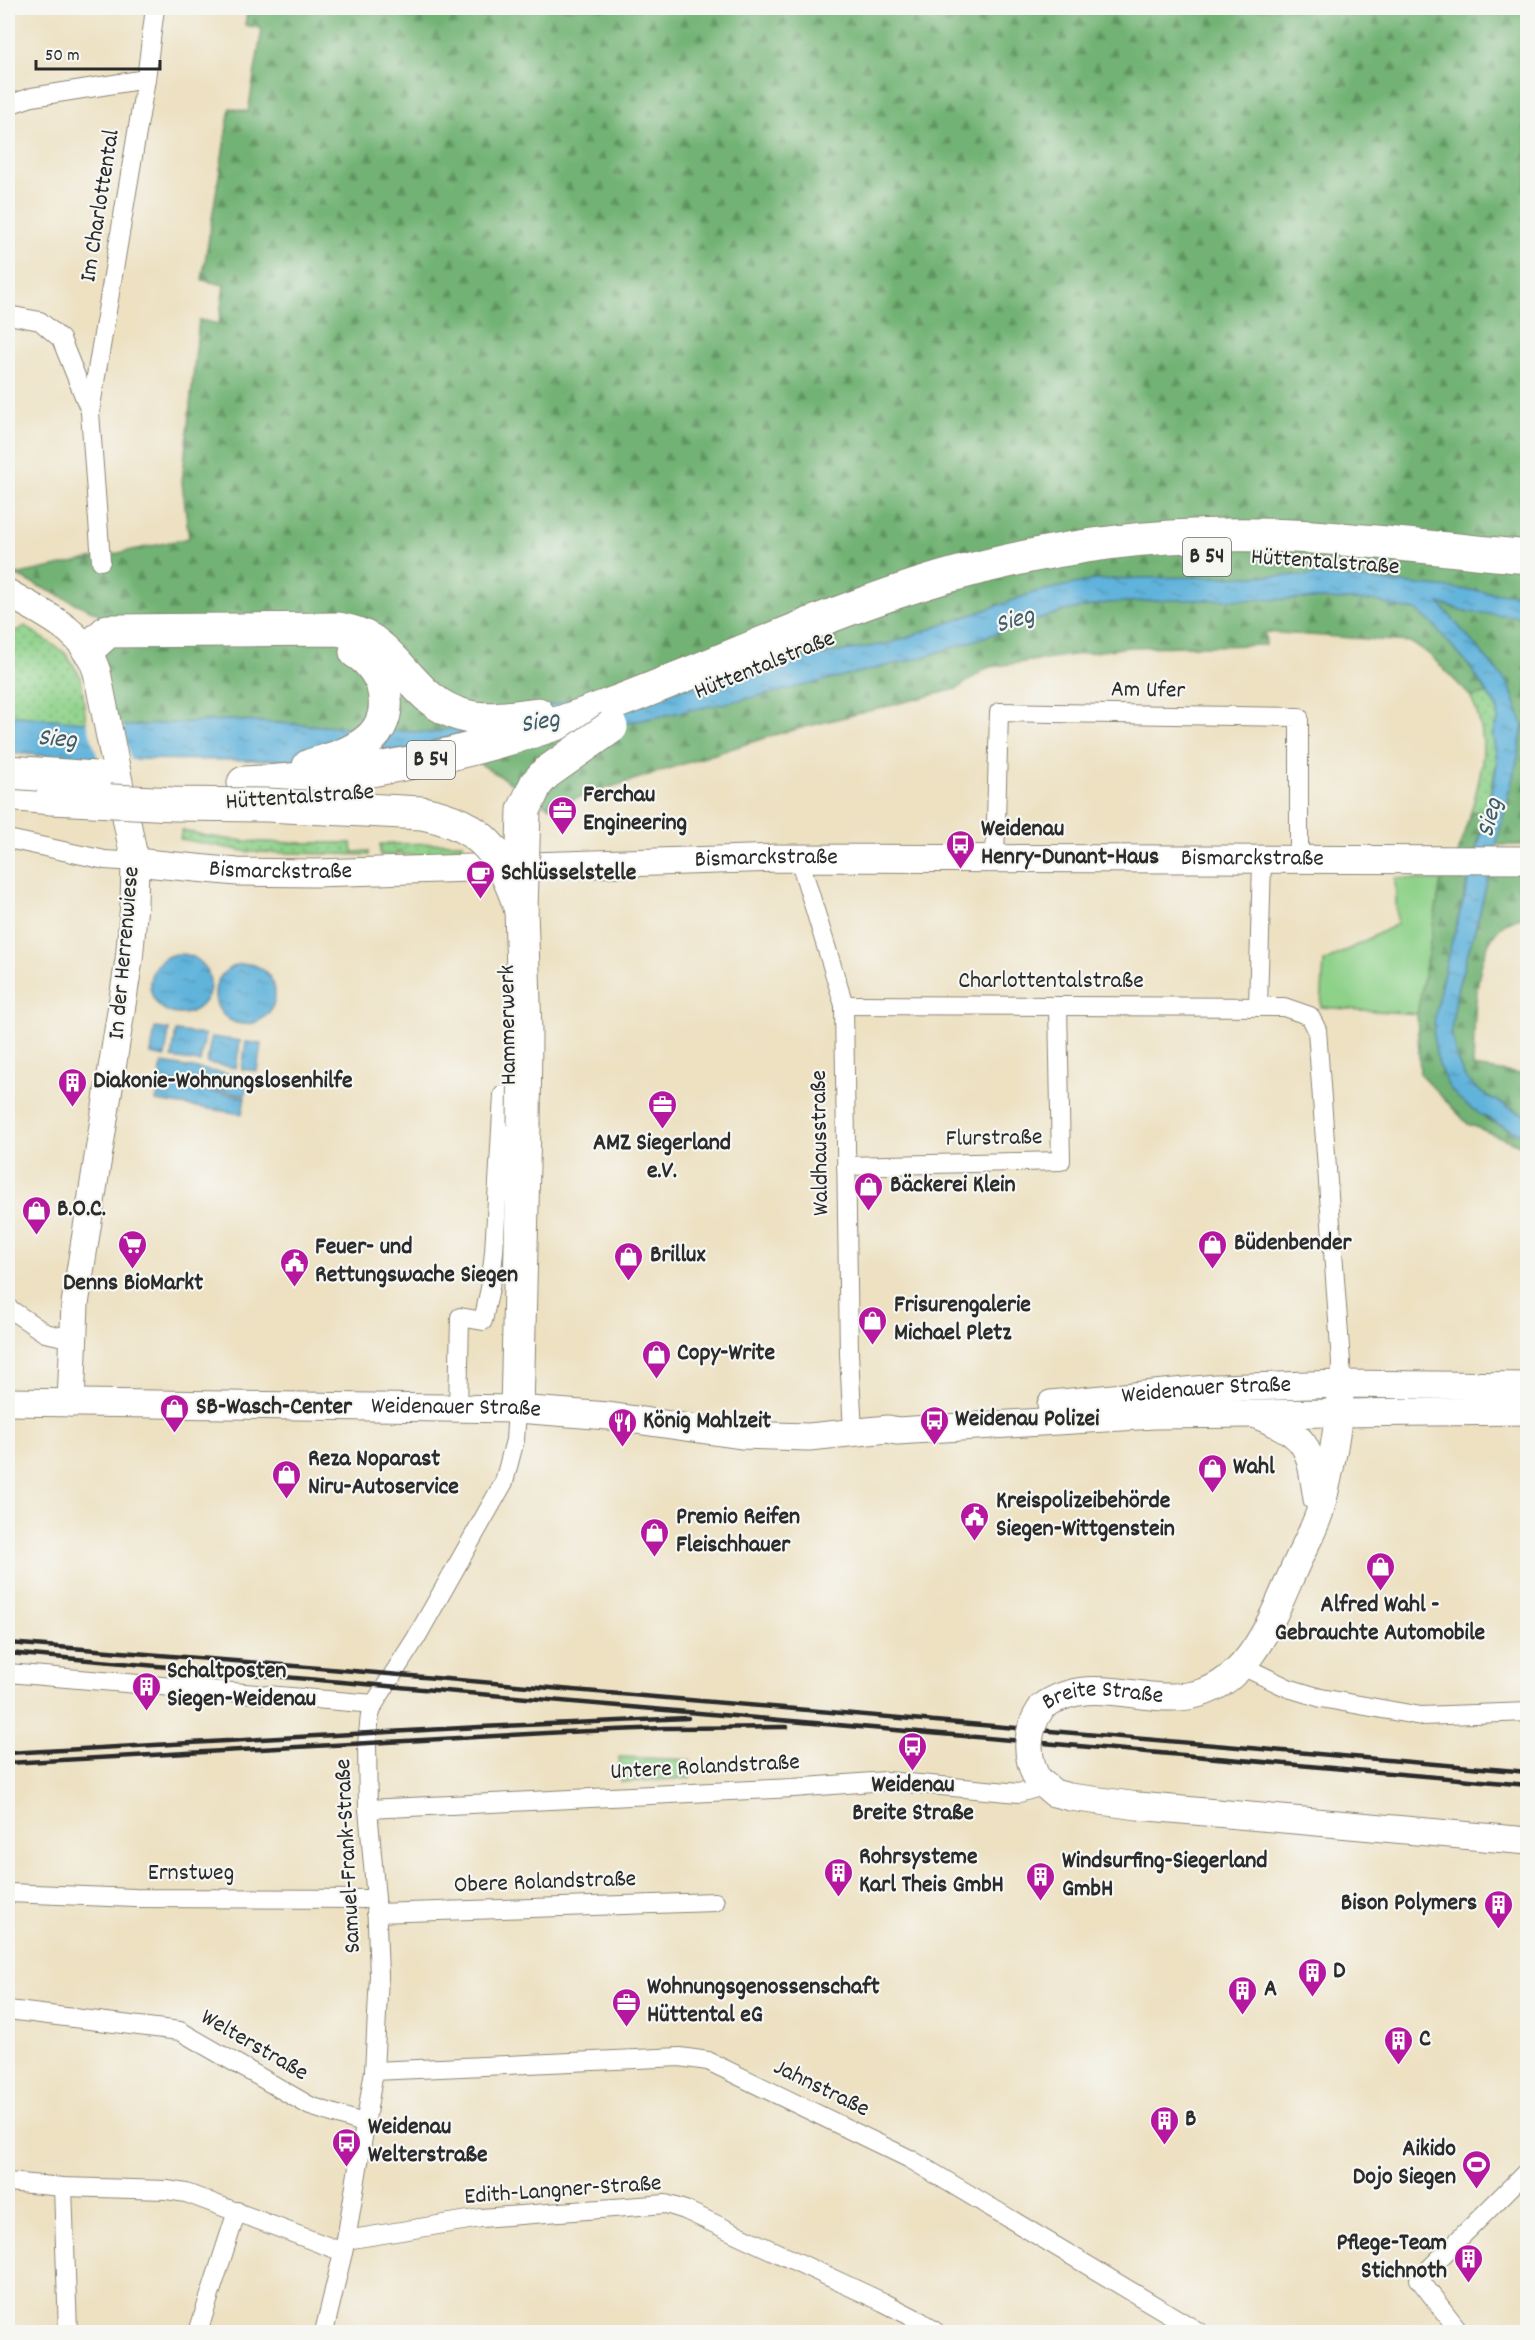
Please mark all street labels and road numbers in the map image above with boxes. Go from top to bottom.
street label: Im Charlottental [72,127,130,285]
road number: B 54 [1183,538,1231,576]
street label: Hüttentalstraße [1250,541,1400,585]
street label: Hüttentalstraße [690,622,840,710]
street label: Am Ufer [1110,673,1186,709]
road number: B 54 [407,741,455,779]
street label: Hüttentalstraße [225,776,375,820]
street label: Bismarckstraße [694,841,838,878]
street label: Bismarckstraße [1181,842,1324,876]
street label: Bismarckstraße [207,852,353,890]
street label: In der Herrenwiese [100,865,150,1041]
street label: Hammerwerk [491,964,527,1086]
street label: Charlottentalstraße [958,965,1144,999]
street label: Waldhausstraße [803,1070,839,1216]
street label: Flurstraße [945,1121,1043,1157]
street label: Weidenauer Straße [1120,1369,1292,1414]
street label: Weidenauer Straße [371,1390,542,1428]
street label: Breite Straße [1036,1673,1164,1720]
street label: Untere Rolandstraße [609,1746,801,1790]
street label: Samuel-Frank-Straße [327,1758,371,1954]
street label: Ernstweg [148,1857,234,1891]
street label: Obere Rolandstraße [453,1863,637,1903]
street label: Welterstraße [194,2001,314,2091]
street label: Jahnstraße [767,2051,875,2127]
street label: Edith-Langner-Straße [463,2167,663,2215]

